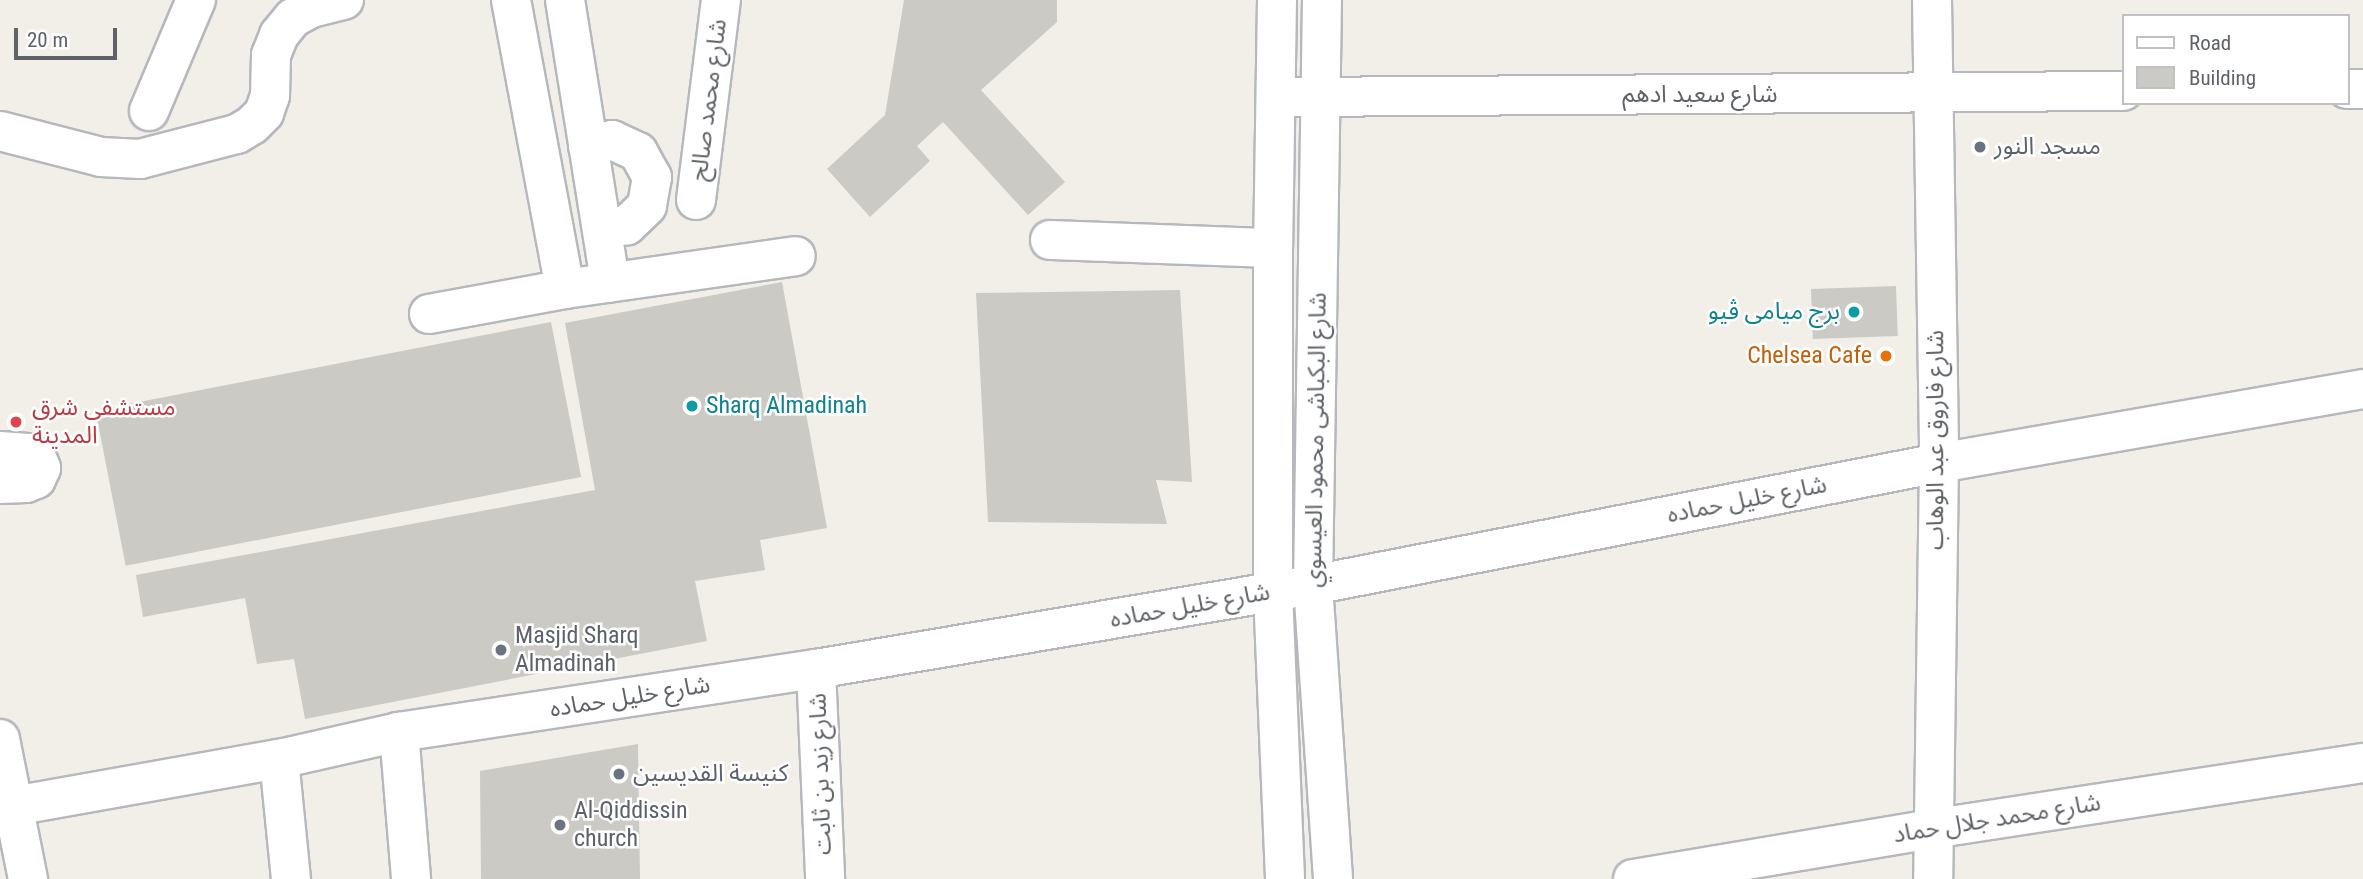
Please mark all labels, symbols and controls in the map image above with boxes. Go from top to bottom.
scale bar [18,14,121,58]
legend [2122,14,2349,105]
street label: شارع محمد صالح [685,17,733,183]
text: 20 m [27,28,68,52]
text: Road [2189,31,2231,55]
text: Building [2189,66,2256,90]
street label: شارع سعيد ادهم [1622,81,1778,109]
place label: مسجد النور [1994,133,2101,161]
marker: مسجد النور [1972,139,1988,155]
street label: شارع البكباشى محمود العيسوي [1299,292,1333,588]
place label: برج ميامى ڤيو [1708,298,1840,326]
marker: برج ميامى ڤيو [1846,304,1862,320]
street label: شارع فاروق عبد الوهاب [1922,330,1950,550]
place label: Chelsea Cafe [1747,342,1872,370]
marker: Chelsea Cafe [1878,348,1894,364]
place label: Sharq Almadinah [706,392,867,420]
place label: مستشفى شرق المدينة [32,394,176,450]
marker: Sharq Almadinah [684,398,700,414]
marker: مستشفى شرق المدينة [6,412,26,432]
street label: شارع خليل حماده [1665,470,1829,530]
street label: شارع خليل حماده [1108,578,1272,634]
place label: Masjid Sharq Almadinah [515,622,639,678]
marker: Masjid Sharq Almadinah [493,642,509,658]
street label: شارع خليل حماده [548,670,712,724]
street label: شارع زيد بن ثابت [804,692,838,856]
place label: كنيسة القديسين [633,760,788,788]
marker: كنيسة القديسين [611,766,627,782]
street label: شارع محمد جلال حماد [1891,788,2103,850]
place label: Al-Qiddissin church [574,797,688,853]
marker: Al-Qiddissin church [552,817,568,833]

